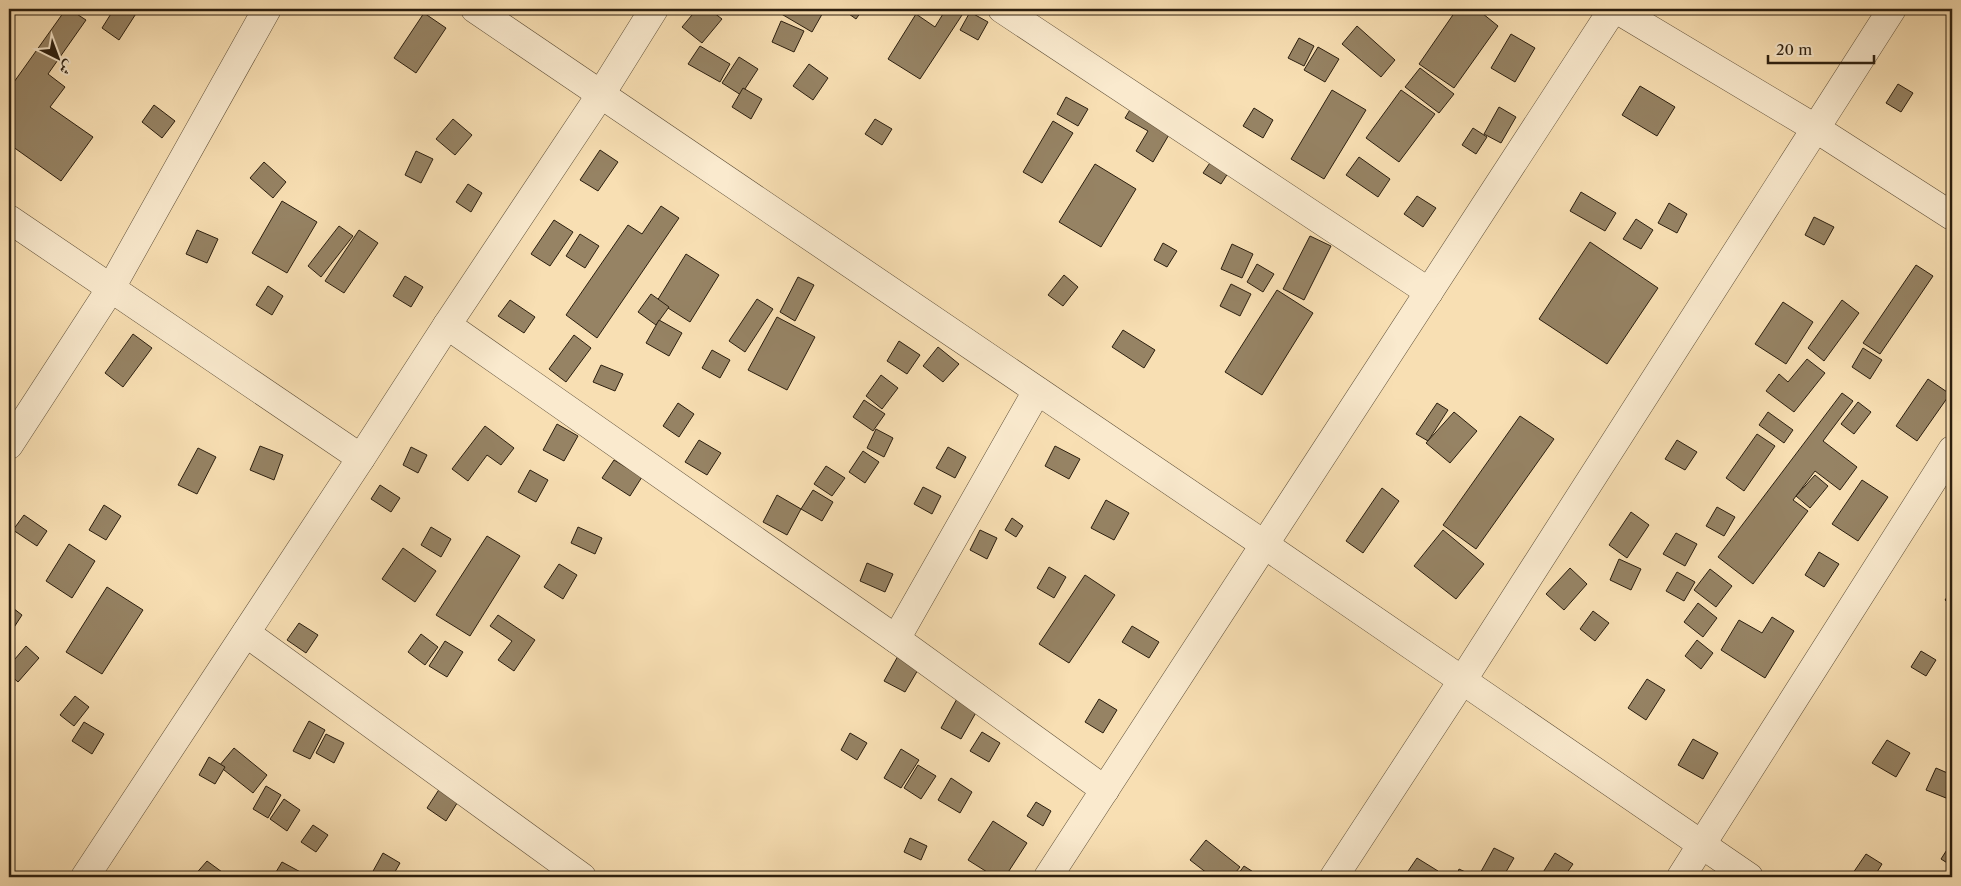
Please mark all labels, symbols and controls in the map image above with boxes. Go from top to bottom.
north arrow [32,32,82,82]
scale bar [1768,32,1875,64]
text: 20 m [1776,40,1812,59]
text: ش [55,56,78,79]

